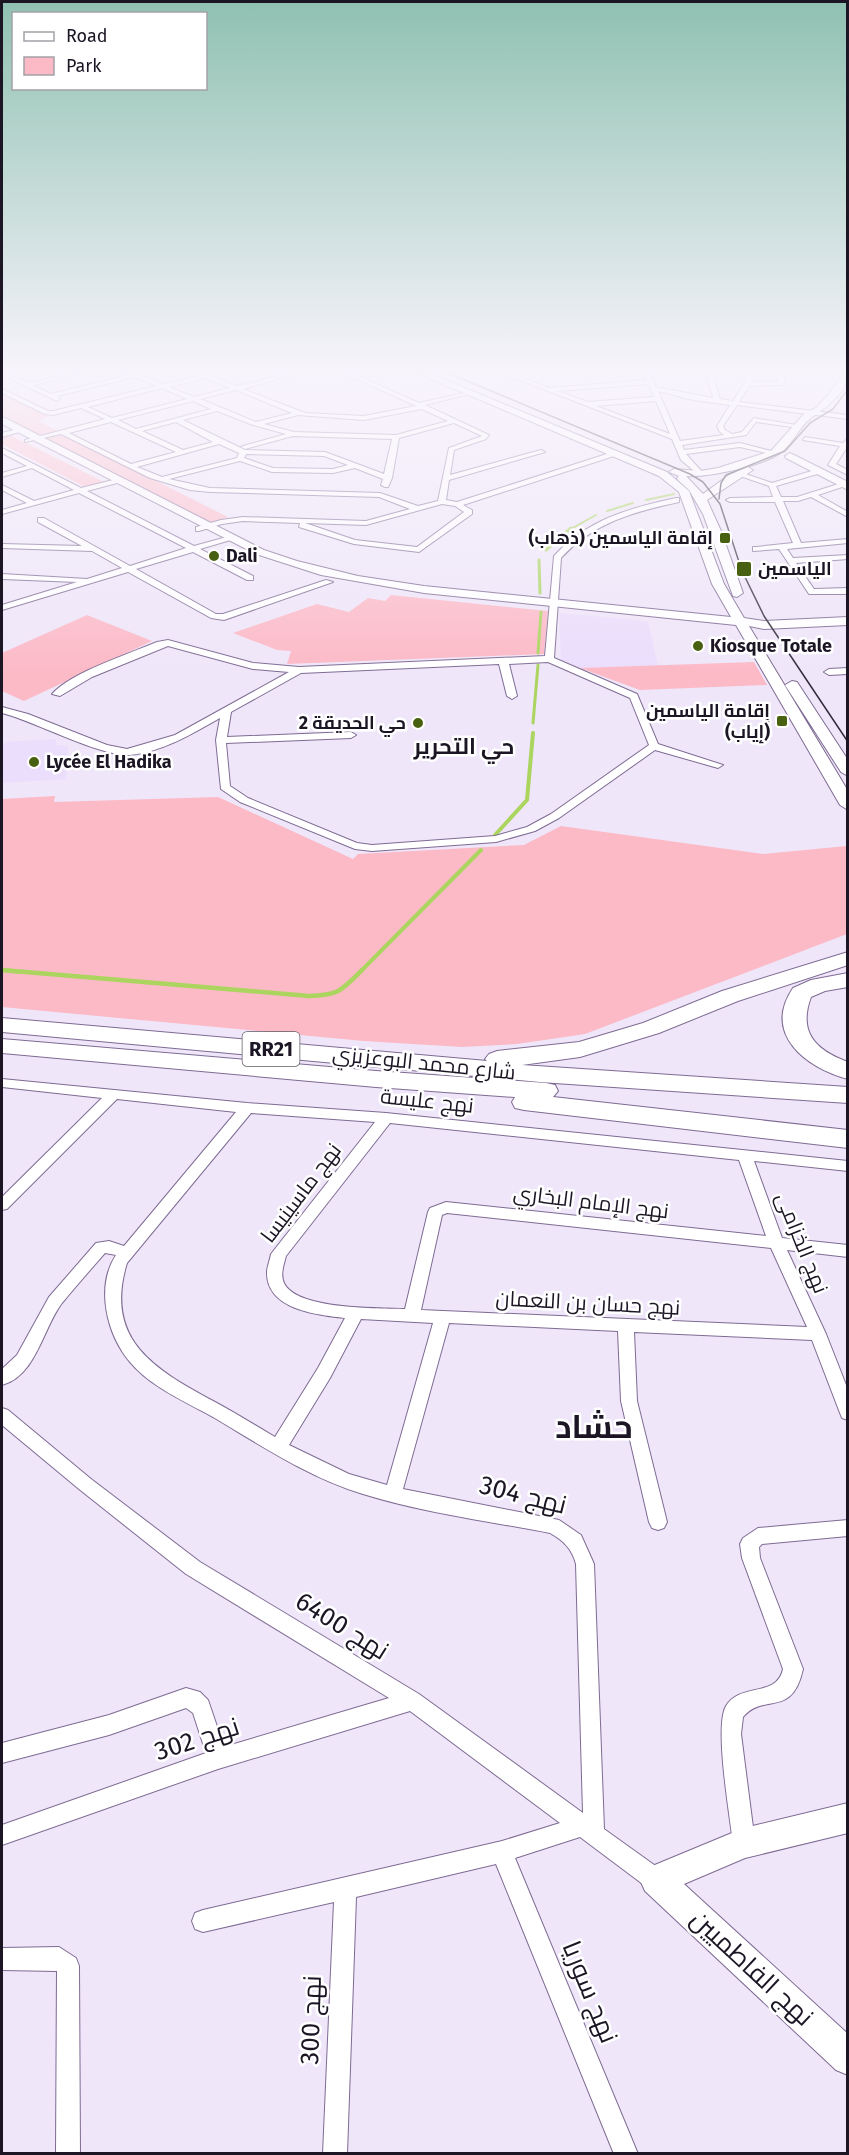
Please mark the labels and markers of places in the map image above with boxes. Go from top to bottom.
place label: إقامة الياسمين (ذهاب) [529,527,713,550]
marker: إقامة الياسمين (ذهاب) [718,531,732,545]
place label: Dali [226,545,258,567]
marker: Dali [207,549,221,563]
place label: الياسمين [758,558,832,580]
marker: الياسمين [735,560,753,578]
place label: Kiosque Totale [710,635,832,657]
marker: Kiosque Totale [691,639,705,653]
place label: إقامة الياسمين (إياب) [646,700,770,744]
place label: حي الحديقة 2 [299,712,406,738]
marker: إقامة الياسمين (إياب) [775,714,789,728]
marker: حي الحديقة 2 [411,716,425,730]
place label: Lycée El Hadika [46,751,172,773]
marker: Lycée El Hadika [27,755,41,769]

